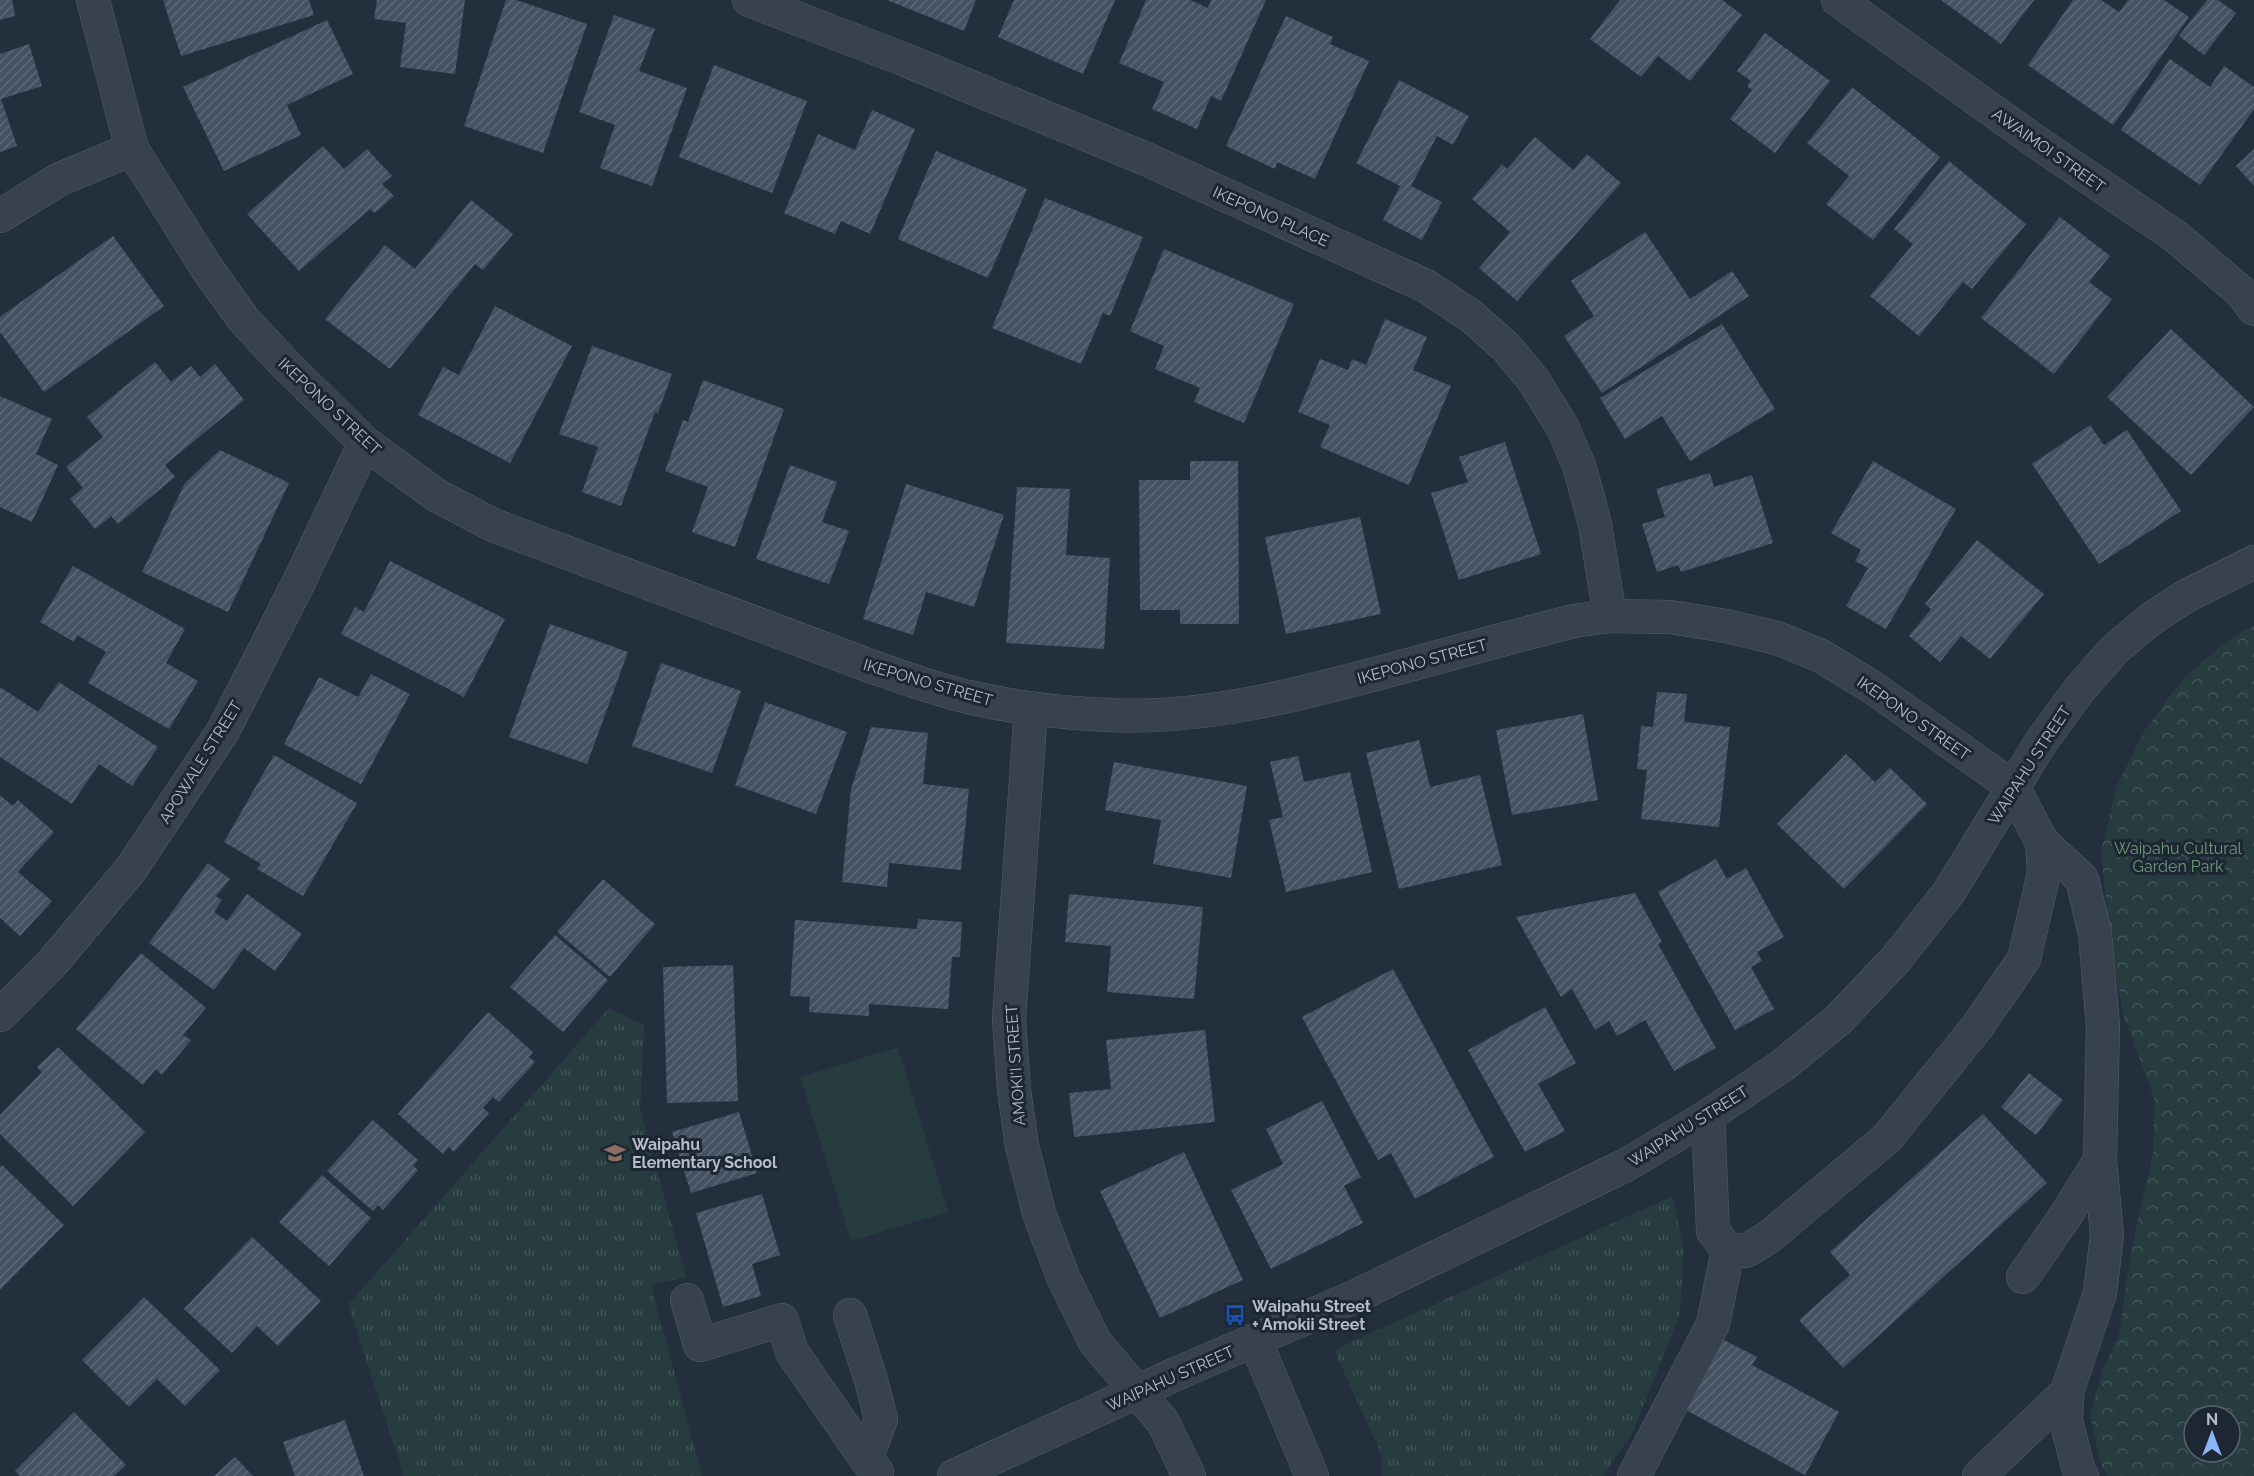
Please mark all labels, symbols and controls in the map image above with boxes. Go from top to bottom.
street label: AWAIMOI STREET [1989,104,2109,197]
street label: IKEPONO PLACE [1210,182,1332,251]
street label: IKEPONO STREET [274,354,385,459]
street label: IKEPONO STREET [1355,635,1489,688]
street label: IKEPONO STREET [861,655,995,710]
street label: IKEPONO STREET [1854,672,1974,765]
street label: APOWALE STREET [155,697,246,827]
street label: WAIPAHU STREET [1984,702,2075,828]
park label: Waipahu Cultural Garden Park [2114,839,2243,876]
street label: AMOKI'I STREET [1002,1003,1029,1126]
street label: WAIPAHU STREET [1625,1082,1752,1171]
place label: Waipahu Elementary School [632,1135,778,1172]
school or university icon: Waipahu Elementary School [603,1141,627,1165]
place label: Waipahu Street + Amokii Street [1252,1297,1371,1334]
bus stop icon: Waipahu Street + Amokii Street [1223,1303,1247,1327]
street label: WAIPAHU STREET [1103,1342,1237,1415]
north arrow [2182,1404,2242,1464]
text: N [2206,1410,2218,1429]

